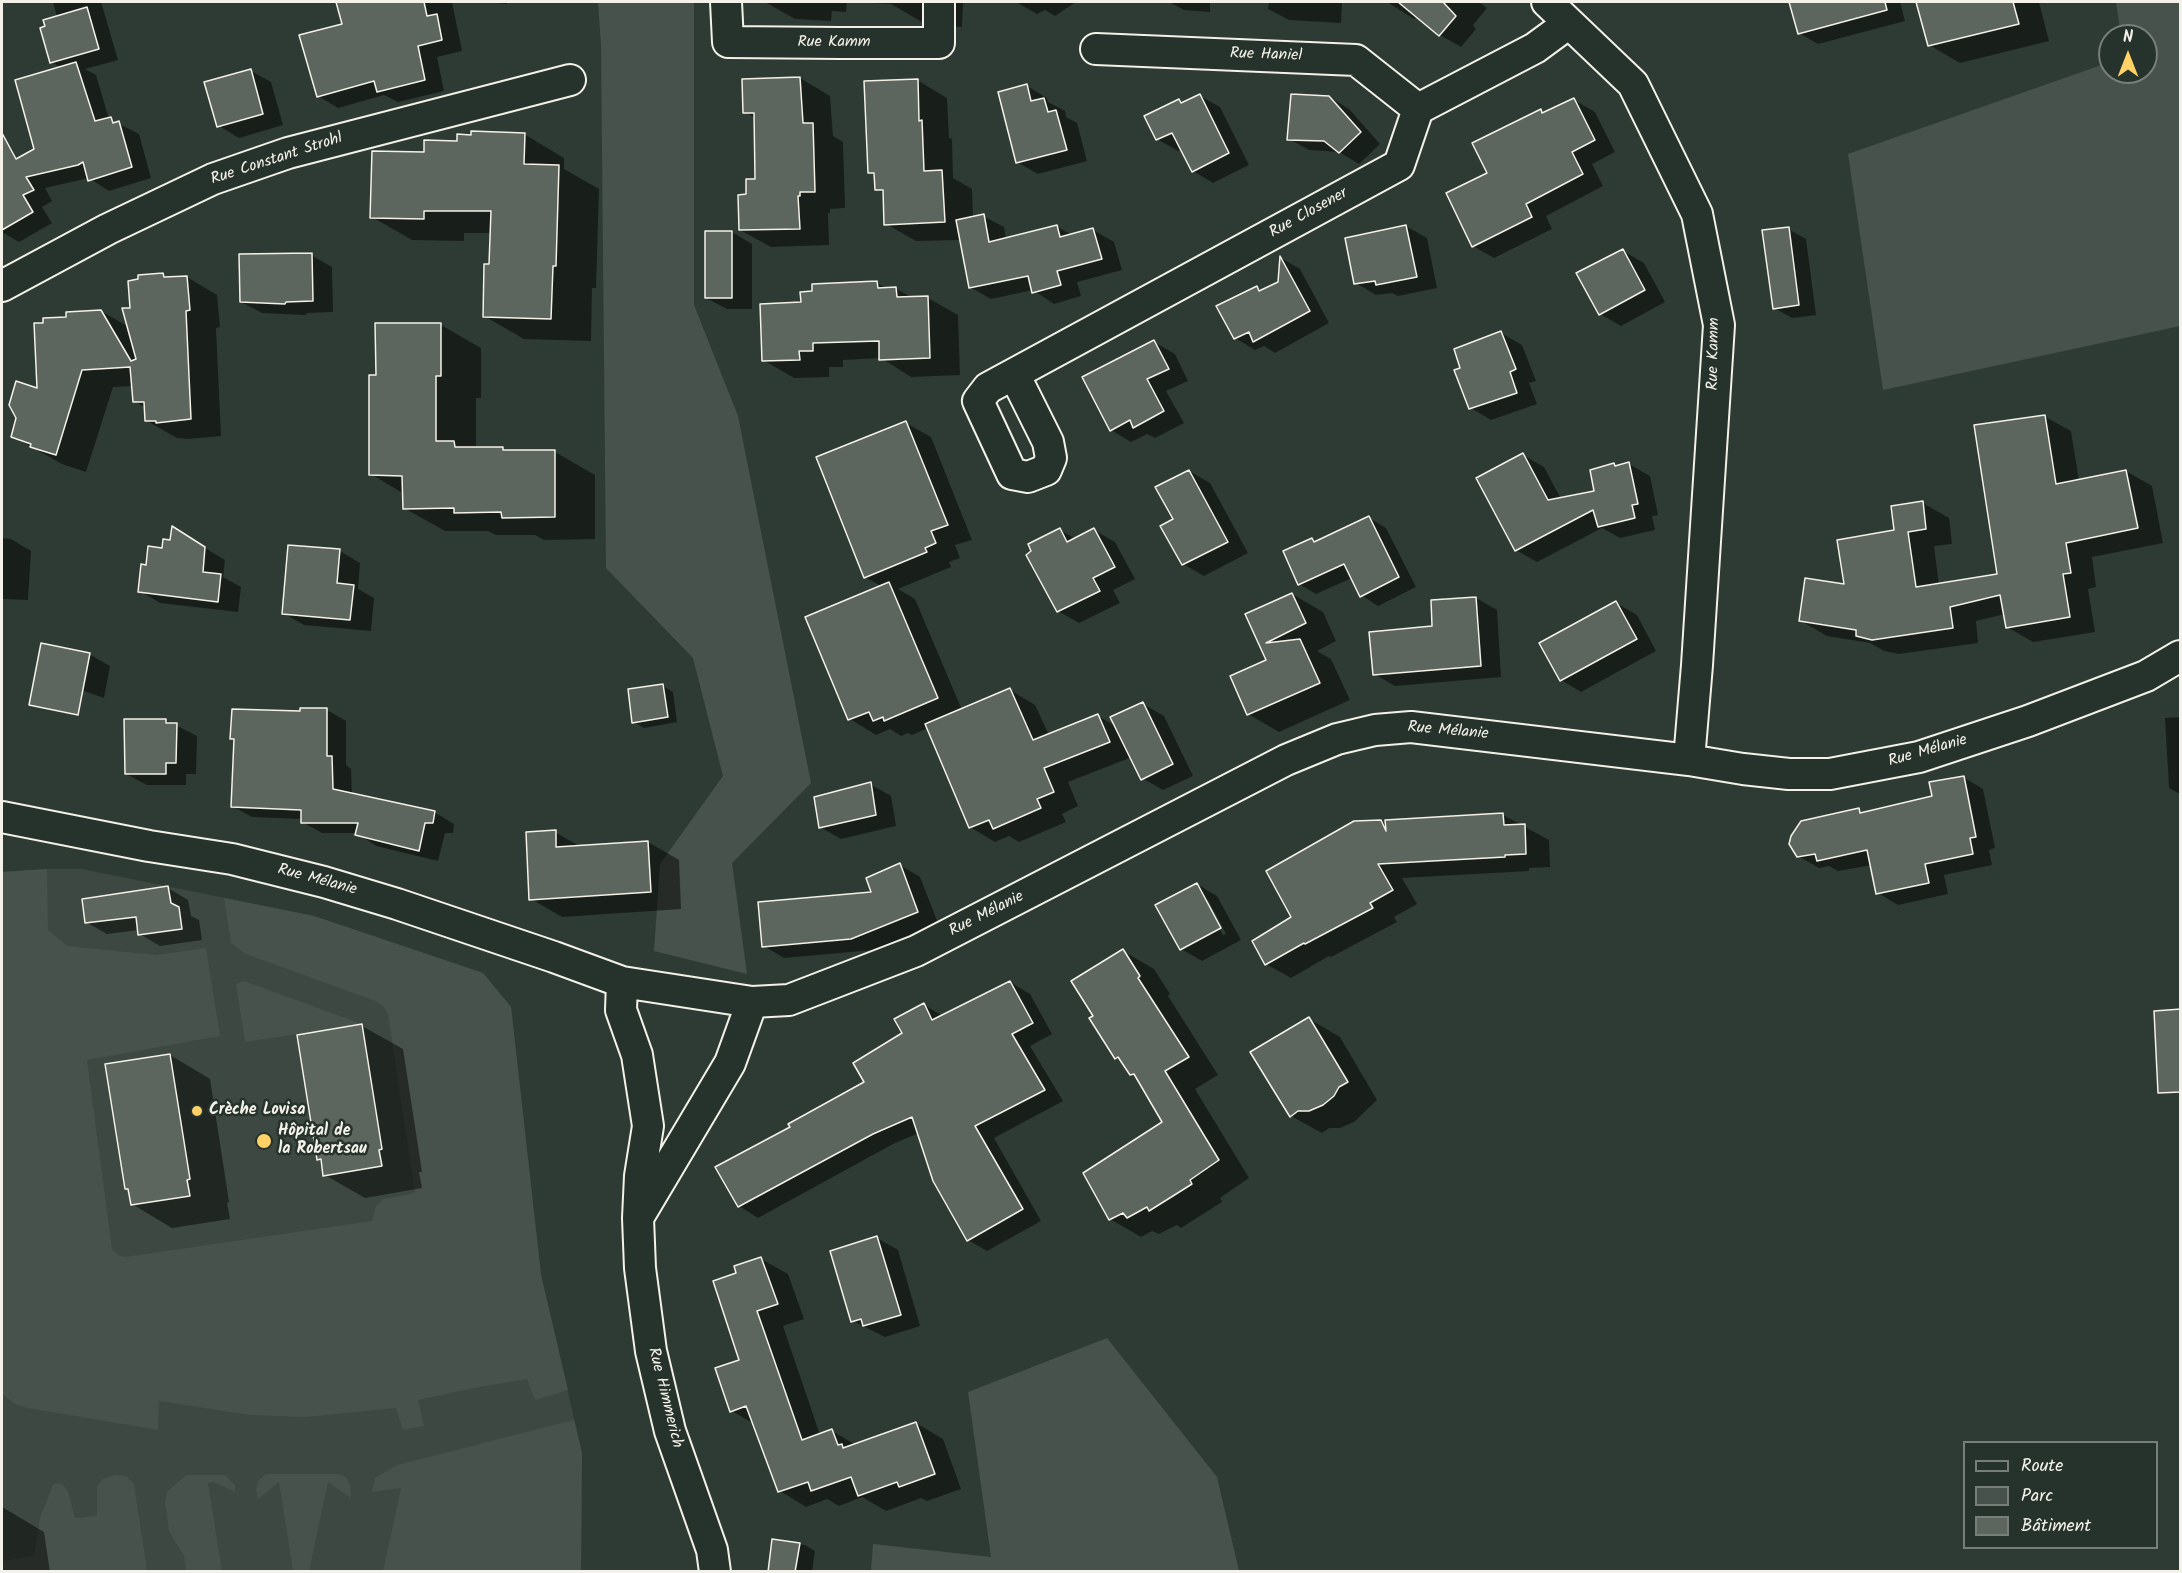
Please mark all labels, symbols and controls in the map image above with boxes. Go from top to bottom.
north arrow [2098,24,2158,84]
text: N [2123,25,2133,50]
street label: Rue Kamm [797,33,871,53]
street label: Rue Haniel [1230,45,1302,67]
street label: Rue Constant Strohl [209,130,345,190]
street label: Rue Closener [1267,185,1351,243]
street label: Rue Kamm [1705,317,1725,391]
street label: Rue Mélanie [1407,719,1489,745]
street label: Rue Mélanie [1886,732,1970,772]
street label: Rue Mélanie [275,861,359,901]
street label: Rue Mélanie [946,888,1028,942]
place label: Crèche Lovisa [209,1101,305,1121]
marker: Crèche Lovisa [190,1104,204,1118]
place label: Hôpital de la Robertsau [278,1122,367,1160]
marker: Hôpital de la Robertsau [255,1132,273,1150]
street label: Rue Himmerich [642,1346,686,1450]
legend [1963,1441,2158,1549]
text: Route [2021,1452,2063,1481]
text: Parc [2021,1482,2053,1511]
text: Bâtiment [2021,1512,2091,1541]

